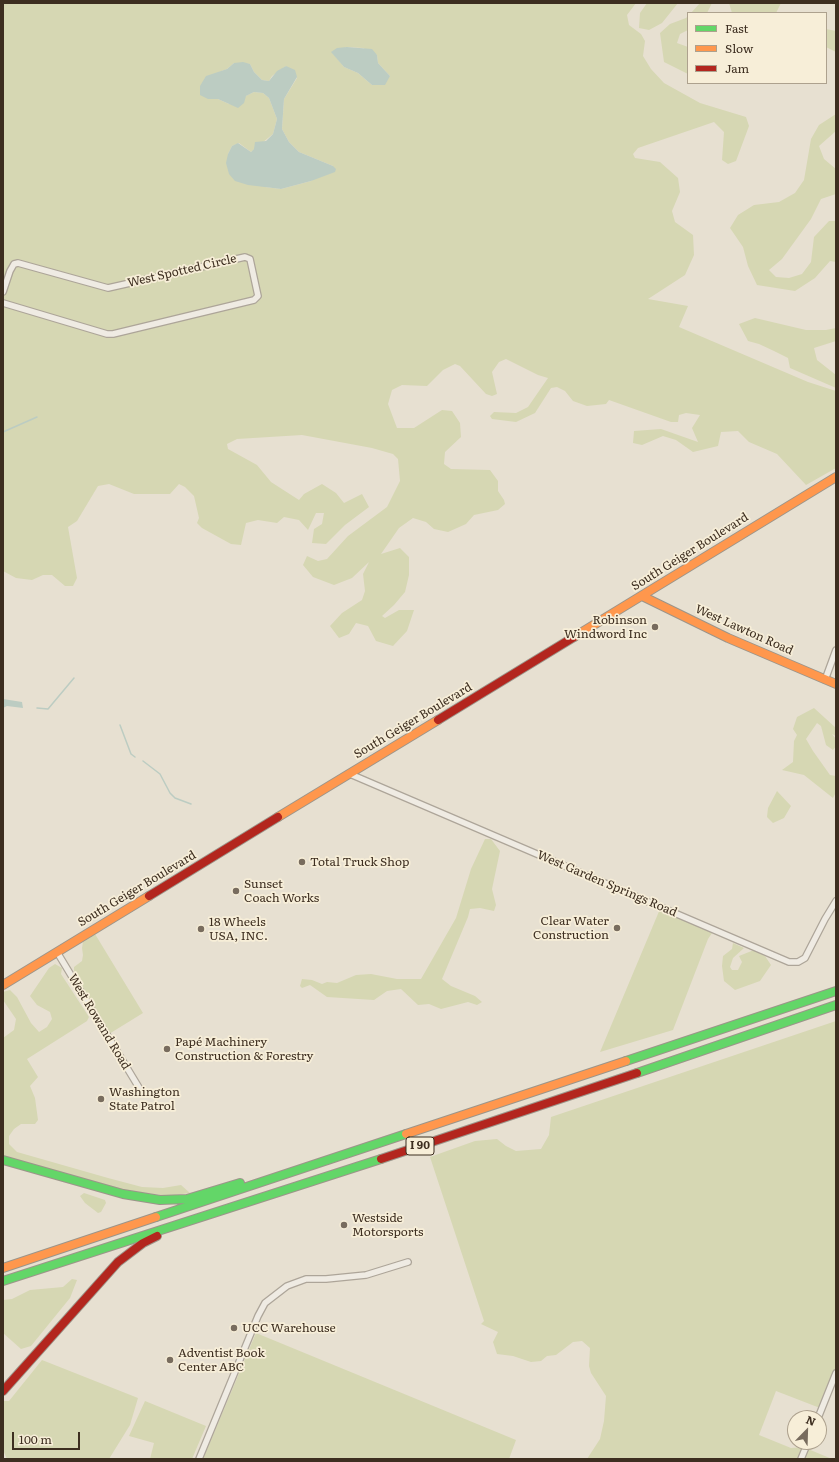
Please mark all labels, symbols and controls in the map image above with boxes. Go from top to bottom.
legend [687,12,827,84]
text: Fast [725,19,748,37]
text: Slow [725,39,753,57]
text: Jam [725,59,749,77]
street label: West Spotted Circle [126,251,238,291]
street label: South Geiger Boulevard [629,510,751,594]
street label: West Lawton Road [693,602,795,658]
place label: Robinson Windword Inc [564,613,647,641]
marker: Robinson Windword Inc [650,622,660,632]
street label: South Geiger Boulevard [351,680,475,762]
street label: South Geiger Boulevard [75,848,199,930]
street label: West Garden Springs Road [535,848,679,920]
place label: Total Truck Shop [310,855,409,869]
marker: Total Truck Shop [297,857,307,867]
place label: Sunset Coach Works [244,877,319,905]
marker: Sunset Coach Works [231,886,241,896]
place label: Clear Water Construction [533,914,609,942]
place label: 18 Wheels USA, INC. [209,915,268,943]
marker: Clear Water Construction [612,923,622,933]
marker: 18 Wheels USA, INC. [196,924,206,934]
street label: West Rowand Road [65,972,133,1072]
place label: Papé Machinery Construction & Forestry [175,1035,313,1063]
marker: Papé Machinery Construction & Forestry [162,1044,172,1054]
place label: Washington State Patrol [109,1085,180,1113]
marker: Washington State Patrol [96,1094,106,1104]
road number: I 90 [406,1137,434,1155]
place label: Westside Motorsports [352,1211,423,1239]
marker: Westside Motorsports [339,1220,349,1230]
place label: UCC Warehouse [242,1321,336,1335]
marker: UCC Warehouse [229,1323,239,1333]
place label: Adventist Book Center ABC [178,1346,265,1374]
marker: Adventist Book Center ABC [165,1355,175,1365]
north arrow [787,1410,827,1450]
text: N [804,1411,819,1429]
scale bar [14,1424,82,1450]
text: 100 m [19,1430,52,1448]

